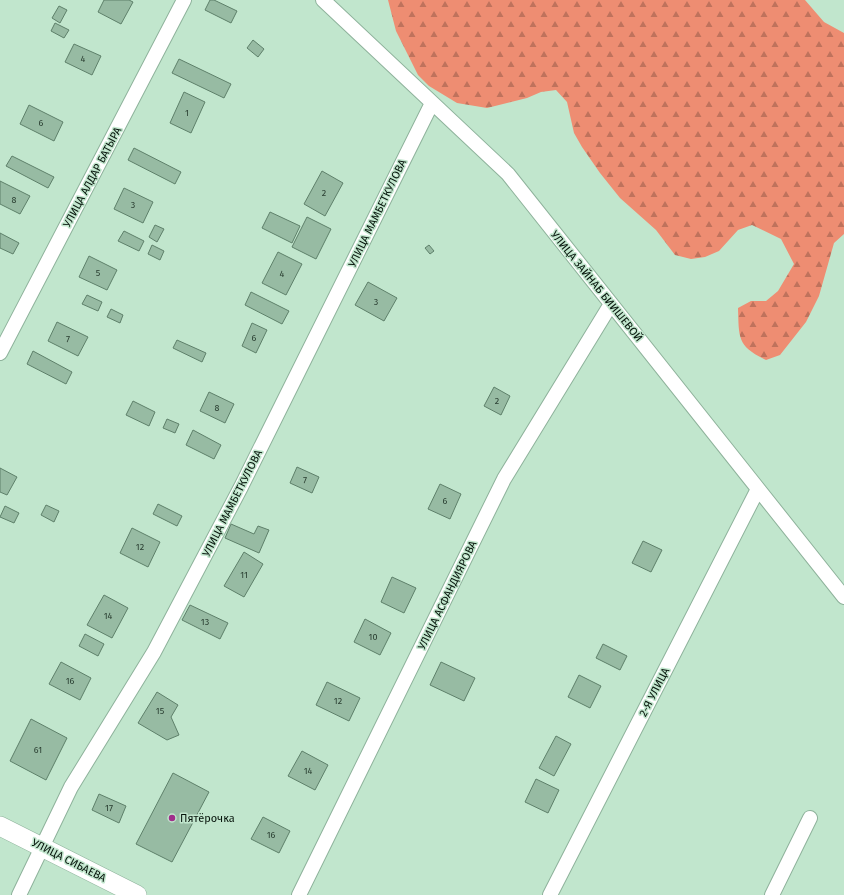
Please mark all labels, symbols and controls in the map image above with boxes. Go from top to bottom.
house number: 4 [81,54,86,64]
house number: 1 [185,108,189,118]
house number: 6 [39,118,44,128]
street label: УЛИЦА АЛДАР БАТЫРА [61,124,125,230]
street label: УЛИЦА МАМБЕТКУЛОВА [346,157,410,269]
house number: 2 [322,188,326,198]
house number: 8 [12,195,17,205]
house number: 3 [131,200,135,210]
street label: УЛИЦА ЗАЙНАБ БИИШЕВОЙ [548,228,645,344]
house number: 5 [96,268,101,278]
house number: 4 [280,269,285,279]
house number: 3 [374,297,378,307]
house number: 6 [252,333,257,343]
house number: 7 [66,334,70,344]
house number: 2 [495,396,499,406]
house number: 8 [215,403,220,413]
street label: УЛИЦА МАМБЕТКУЛОВА [200,447,265,559]
house number: 7 [303,475,307,485]
house number: 6 [443,496,448,506]
street label: УЛИЦА АСФАНДИЯРОВА [415,538,480,652]
house number: 12 [136,542,144,552]
house number: 11 [240,570,248,580]
house number: 14 [104,611,113,621]
house number: 13 [201,617,209,627]
house number: 10 [369,632,377,642]
street label: 2-Я УЛИЦА [637,665,673,719]
house number: 16 [66,676,75,686]
house number: 12 [334,696,342,706]
house number: 15 [156,706,165,716]
house number: 61 [34,745,42,755]
house number: 14 [304,766,313,776]
house number: 17 [105,803,113,813]
place label: Пятёрочка [180,812,235,825]
marker: Пятёрочка [167,813,177,823]
house number: 16 [267,830,276,840]
street label: УЛИЦА СИБАЕВА [29,836,109,885]

